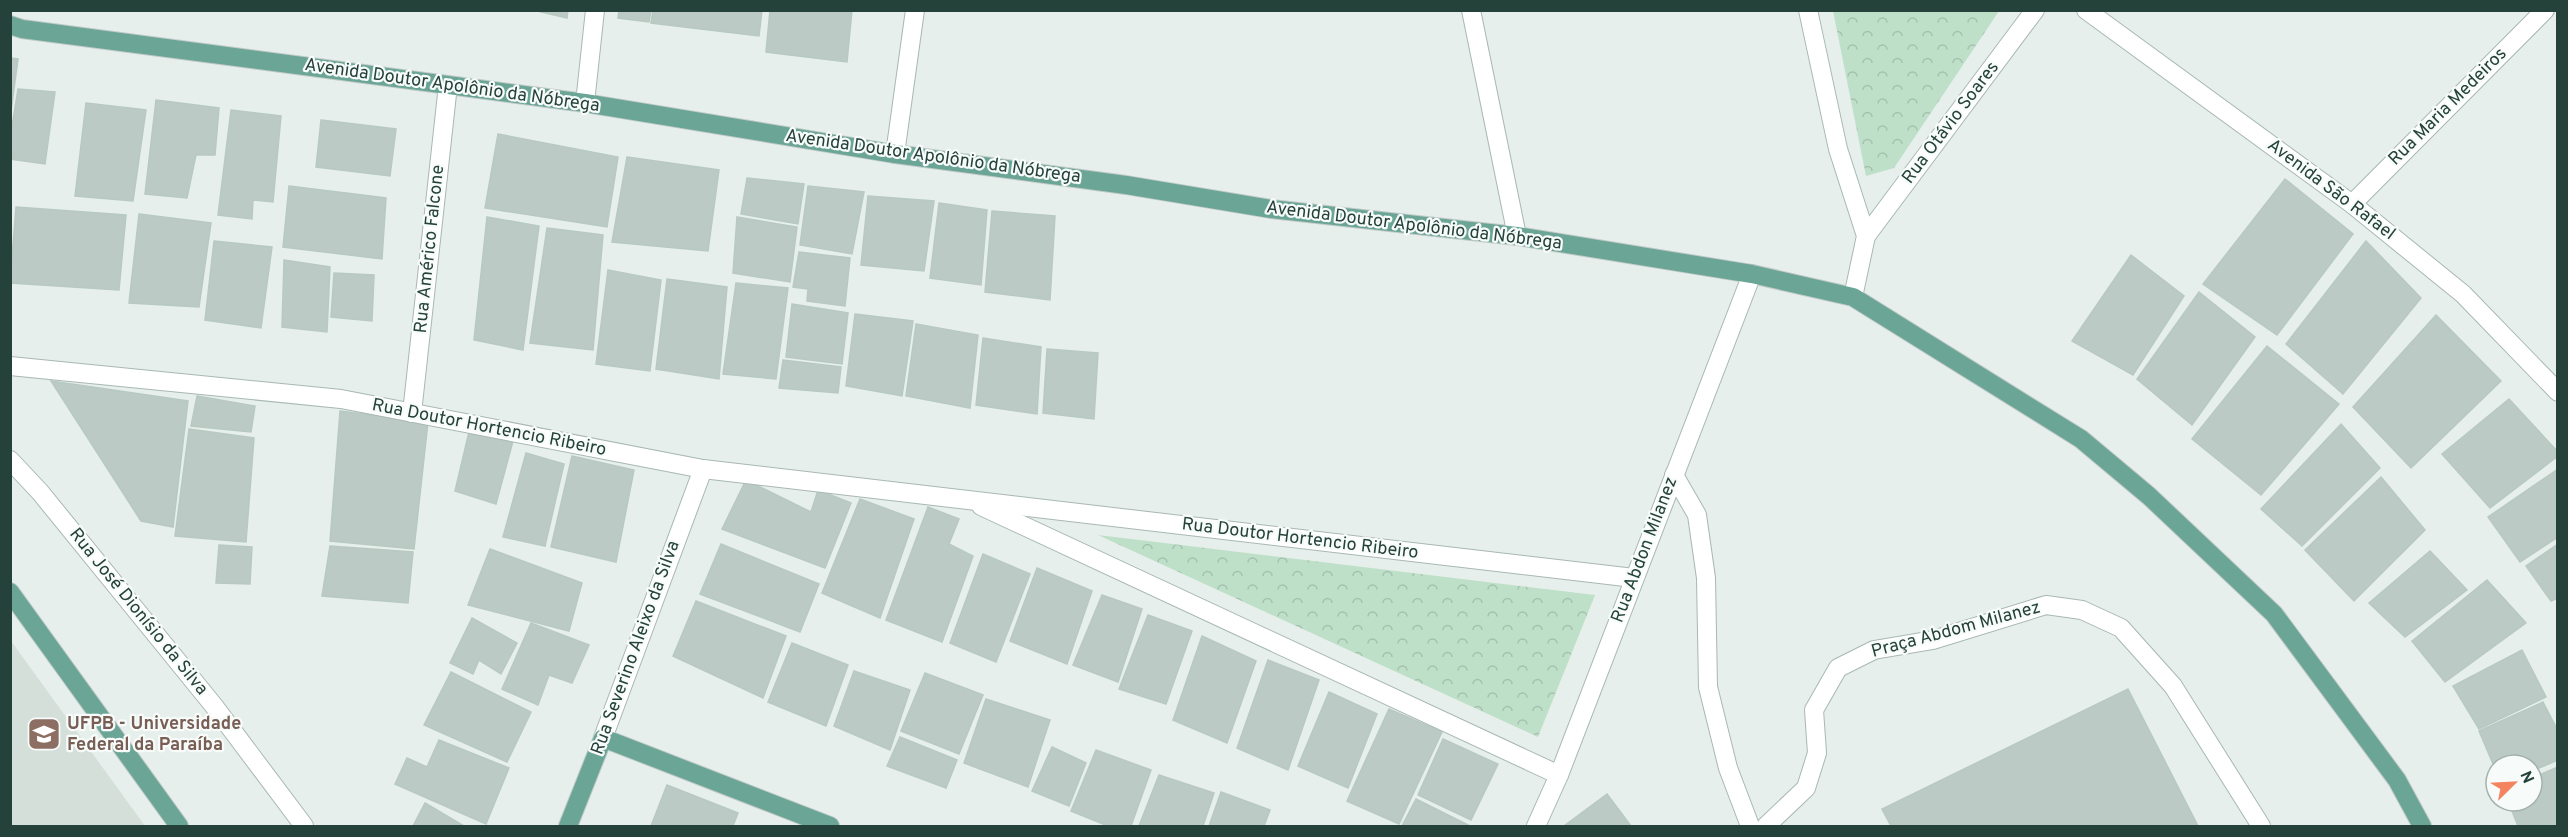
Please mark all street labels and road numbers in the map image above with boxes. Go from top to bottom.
street label: Rua Maria Medeiros [2384,43,2512,171]
street label: Avenida Doutor Apolônio da Nóbrega [303,54,601,118]
street label: Rua Otávio Soares [1897,57,2005,189]
street label: Avenida Doutor Apolônio da Nóbrega [784,125,1082,189]
street label: Avenida São Rafael [2262,134,2400,246]
street label: Rua Américo Falcone [410,164,450,334]
street label: Avenida Doutor Apolônio da Nóbrega [1265,196,1563,256]
street label: Rua Doutor Hortencio Ribeiro [370,394,608,462]
street label: Rua Abdon Milanez [1607,474,1683,626]
street label: Rua Doutor Hortencio Ribeiro [1180,513,1420,565]
street label: Rua José Dionísio da Silva [63,524,213,700]
street label: Rua Severino Aleixo da Silva [586,538,686,758]
street label: Praça Abdom Milanez [1869,596,2043,664]

